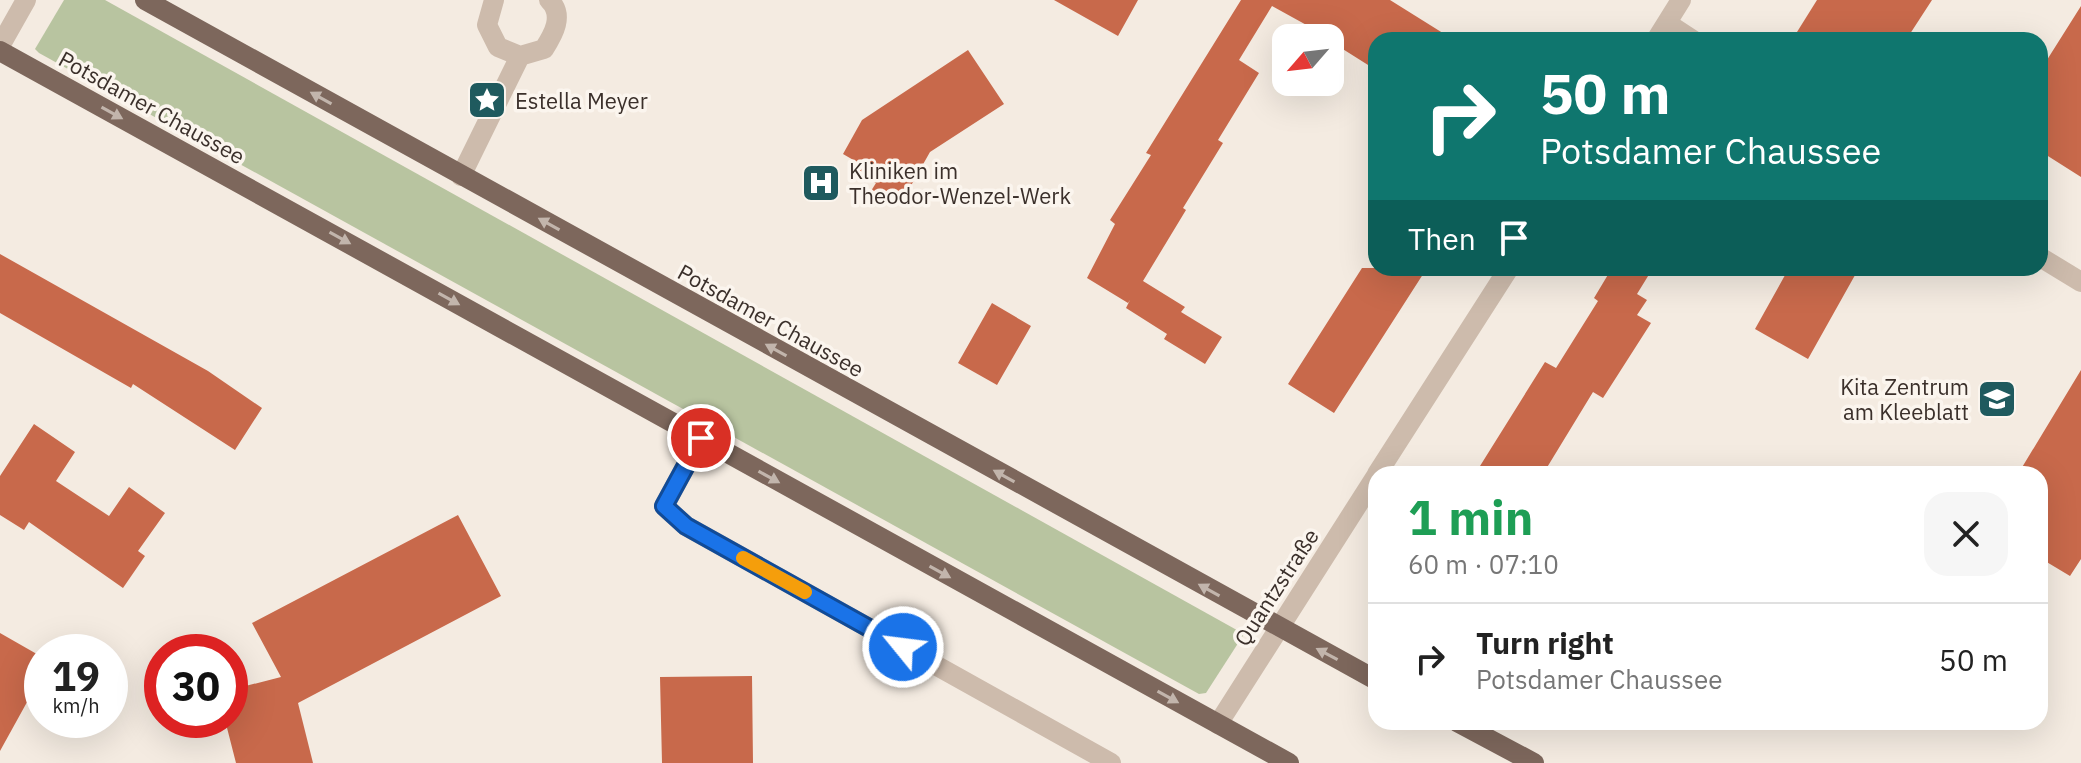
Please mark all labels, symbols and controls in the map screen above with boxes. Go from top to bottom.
north arrow [1272,24,1344,96]
map controls [1272,24,1344,96]
street label: Potsdamer Chaussee [54,44,250,170]
text: 50 m [1540,57,1670,129]
icon: right [1408,64,1512,168]
place icon: Estella Meyer [466,79,508,121]
place label: Estella Meyer [515,86,648,115]
one-way arrow [310,91,332,105]
one-way arrow [101,106,124,120]
text: Potsdamer Chaussee [1540,127,1881,174]
place label: Kliniken im Theodor-Wenzel-Werk [849,156,1071,210]
hospital icon: Kliniken im Theodor-Wenzel-Werk [800,162,842,204]
icon: arrive [1492,216,1536,260]
one-way arrow [537,217,560,231]
text: Then [1408,219,1476,258]
one-way arrow [329,231,351,245]
street label: Potsdamer Chaussee [673,257,869,383]
one-way arrow [438,292,460,306]
one-way arrow [765,343,787,357]
place label: Kita Zentrum am Kleeblatt [1840,372,1969,426]
school or university icon: Kita Zentrum am Kleeblatt [1976,378,2018,420]
pin [667,404,735,472]
icon: arrive [679,416,723,460]
one-way arrow [758,469,780,483]
one-way arrow [992,469,1015,483]
text: 1 min [1408,486,1533,548]
button: close [1924,492,2008,576]
street label: Quantzstraße [1227,523,1325,651]
text: 60 m · 07:10 [1408,547,1559,581]
one-way arrow [929,565,952,579]
one-way arrow [1198,583,1221,597]
position arrow [861,605,945,689]
text: Turn right [1476,623,1614,662]
speed limit sign: 30 [144,634,248,738]
icon: right [1408,637,1452,681]
text: 50 m [1939,640,2008,679]
one-way arrow [1315,647,1338,660]
text: 19 [52,650,100,702]
text: Potsdamer Chaussee [1476,662,1722,696]
one-way arrow [1157,690,1180,703]
text: km/h [52,692,100,719]

